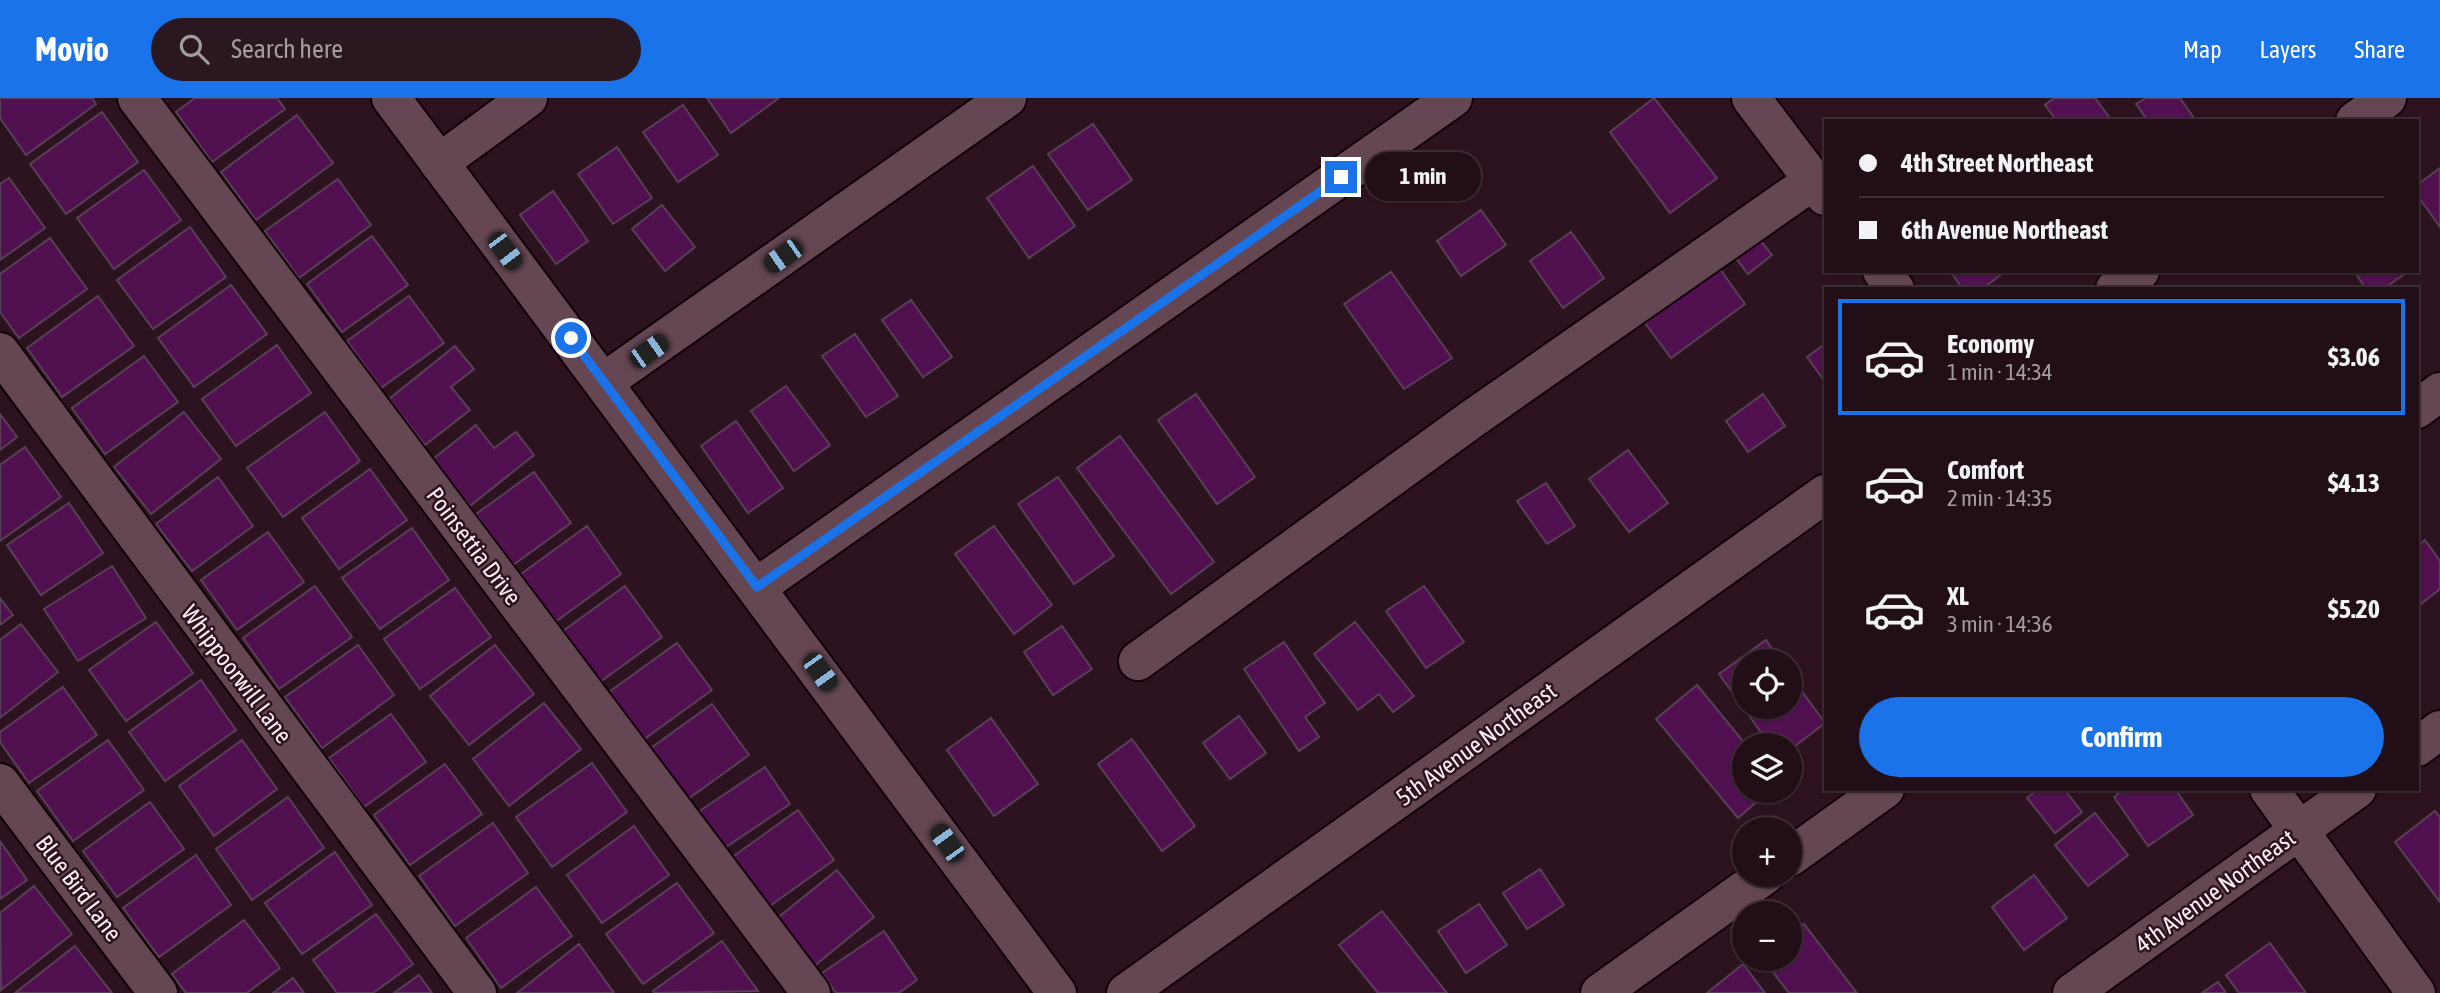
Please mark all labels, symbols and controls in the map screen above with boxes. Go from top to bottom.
search box [151,18,641,81]
text: Movio [35,30,109,68]
icon: search [175,30,213,68]
text: Search here [231,34,343,64]
text: Map [2183,36,2222,63]
text: Layers [2260,36,2316,63]
text: Share [2354,36,2405,63]
text: 4th Street Northeast [1901,148,2093,178]
callout: 1 min [1366,153,1481,202]
route end [1325,161,1357,193]
text: 1 min [1400,163,1446,189]
text: 6th Avenue Northeast [1901,215,2108,245]
car [484,228,527,274]
car [760,235,807,277]
route start [555,322,587,354]
icon: car [1863,326,1926,389]
text: Economy [1947,329,2034,359]
car [626,330,673,372]
text: $3.06 [2328,342,2380,372]
text: 1 min · 14:34 [1947,359,2053,385]
icon: car [1863,452,1926,515]
text: Comfort [1947,455,2024,485]
text: $4.13 [2328,468,2380,498]
street label: Poinsettia Drive [421,482,527,610]
text: 2 min · 14:35 [1947,485,2053,511]
icon: car [1863,578,1926,641]
text: XL [1947,581,1969,611]
text: $5.20 [2328,594,2380,624]
street label: Whippoorwill Lane [176,600,298,748]
text: 3 min · 14:36 [1947,611,2053,637]
car [800,649,841,695]
map controls [1732,649,1802,971]
button: locate [1732,649,1802,719]
street label: 5th Avenue Northeast [1391,677,1561,811]
button: Confirm [1859,697,2384,777]
button: layers [1732,733,1802,803]
button: + [1732,817,1802,887]
car [927,820,968,866]
street label: 4th Avenue Northeast [2130,824,2300,958]
street label: Blue Bird Lane [31,830,127,946]
button: − [1732,901,1802,971]

